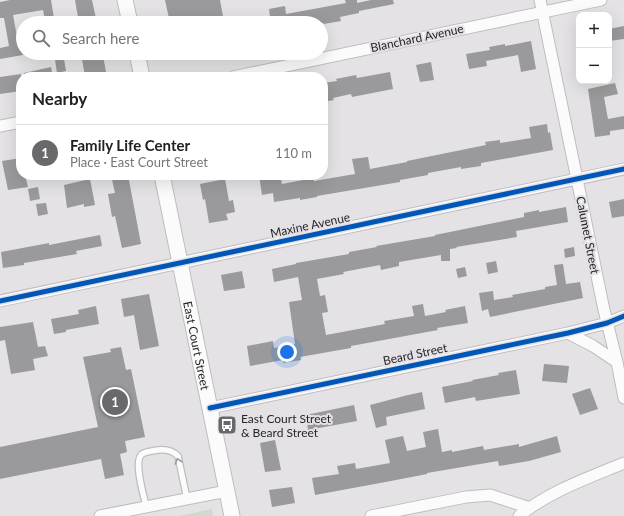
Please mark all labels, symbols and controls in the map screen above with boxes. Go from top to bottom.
map controls [576,12,612,84]
button: + [576,12,612,48]
search box [16,16,328,60]
street label: Blanchard Avenue [369,21,465,55]
icon: search [30,27,52,49]
text: Search here [62,29,139,47]
button: − [576,48,612,84]
text: Nearby [32,88,87,109]
text: Family Life Center [70,136,190,154]
text: 1 [41,145,49,161]
text: 110 m [275,145,312,161]
text: Place · East Court Street [70,154,208,170]
street label: Calumet Street [573,195,603,276]
street label: Maxine Avenue [269,209,351,241]
street label: East Court Street [181,300,214,392]
street label: Beard Street [381,340,449,368]
your location [277,342,297,362]
pin: 1 [102,387,128,417]
place label: East Court Street & Beard Street [241,411,332,440]
bus stop icon: East Court Street & Beard Street [216,414,238,436]
one-way arrow [175,457,183,464]

